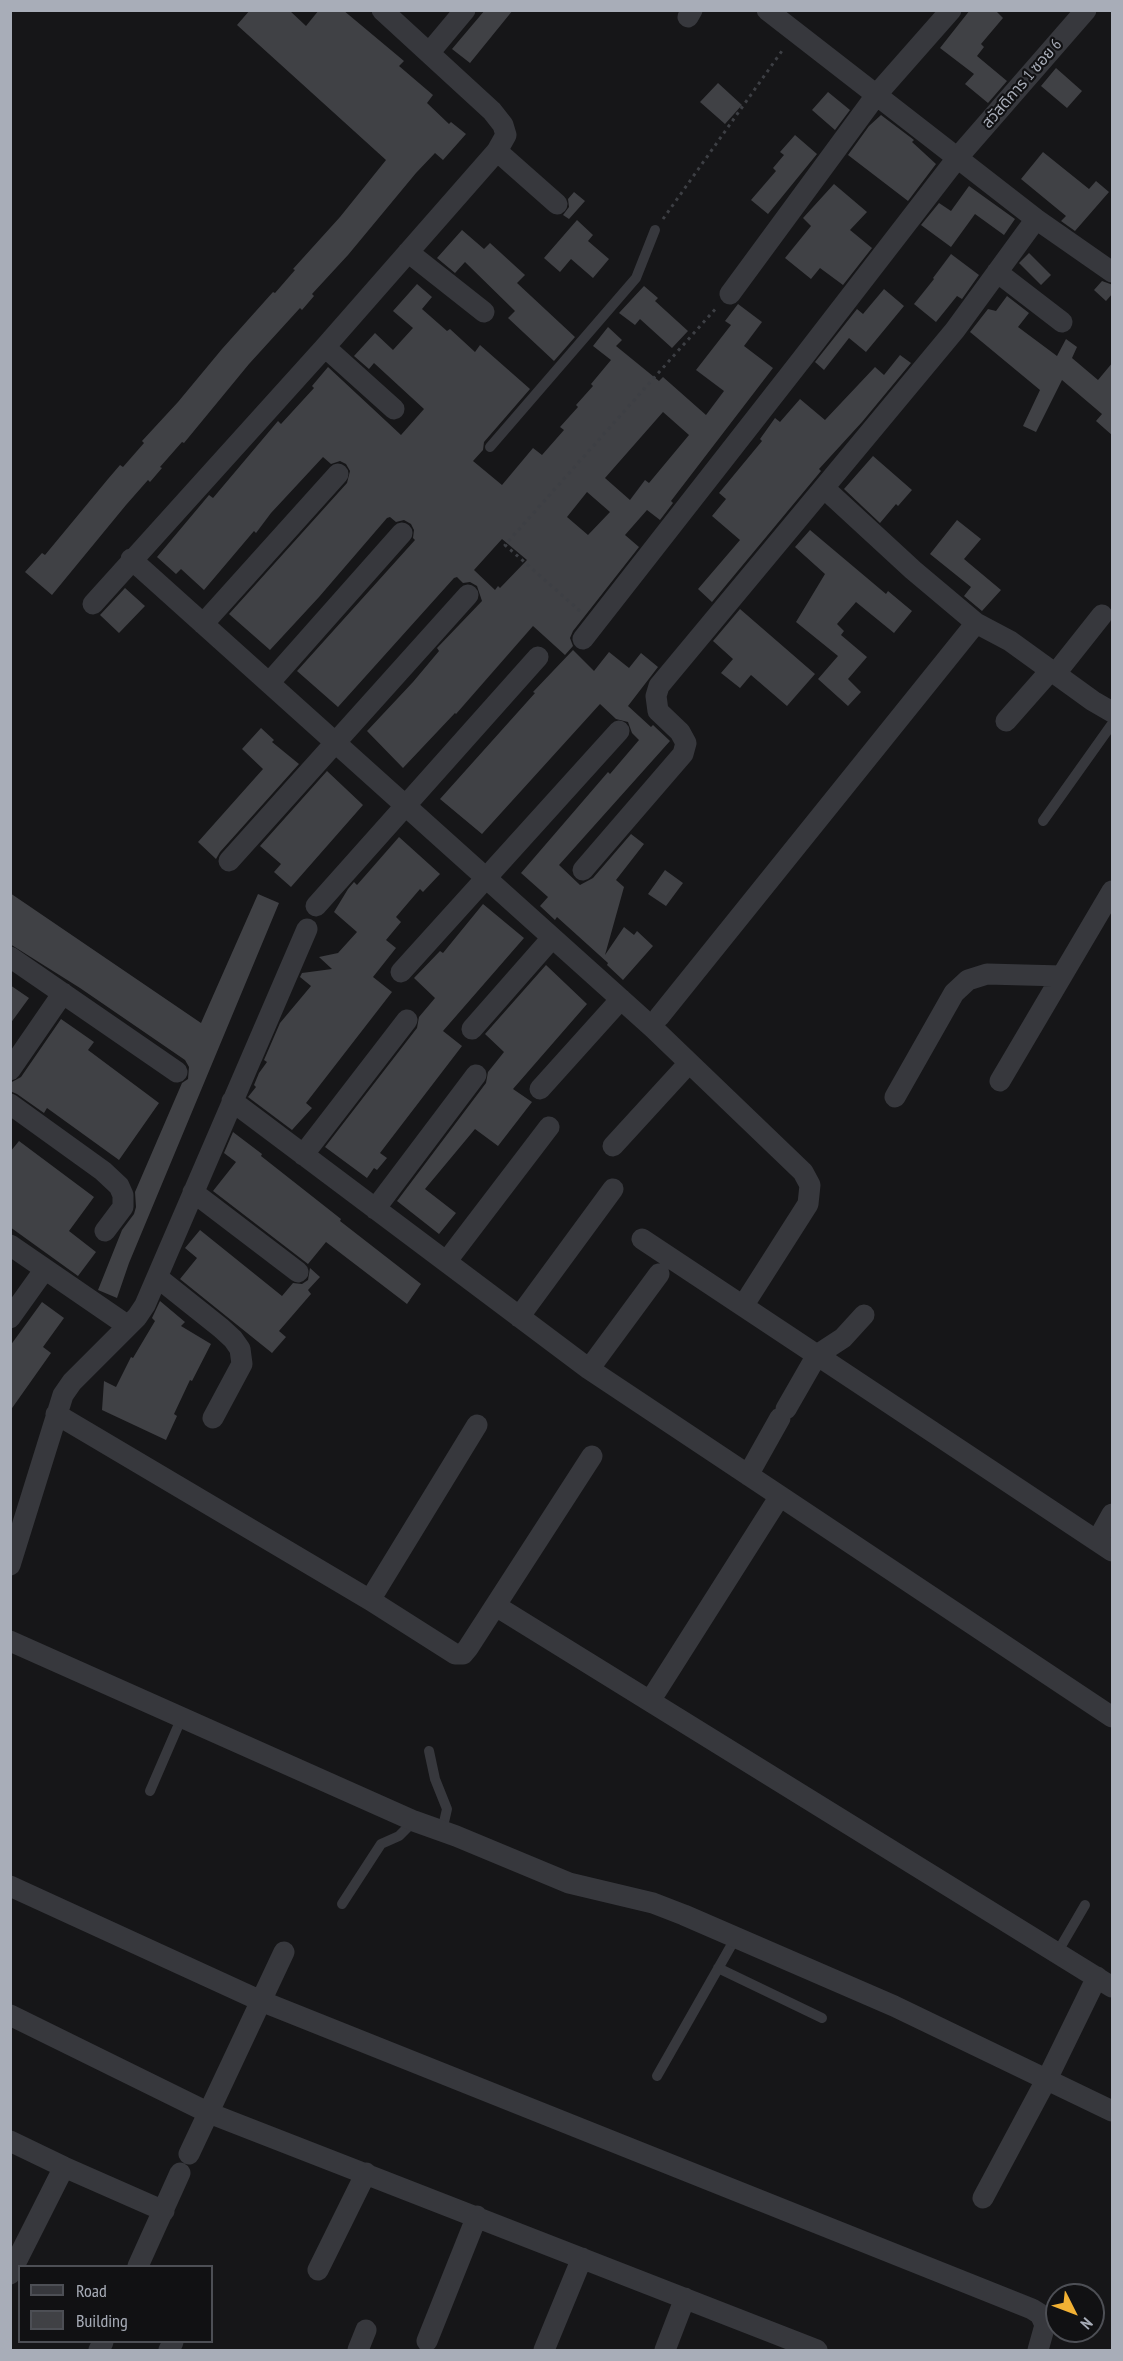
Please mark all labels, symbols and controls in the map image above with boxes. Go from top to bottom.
street label: สวัสดิการ 1 ซอย 6 [978,35,1066,133]
legend [18,2265,213,2343]
text: Road [76,2279,107,2302]
north arrow [1045,2283,1105,2343]
text: Building [76,2309,128,2332]
text: N [1077,2314,1097,2334]

